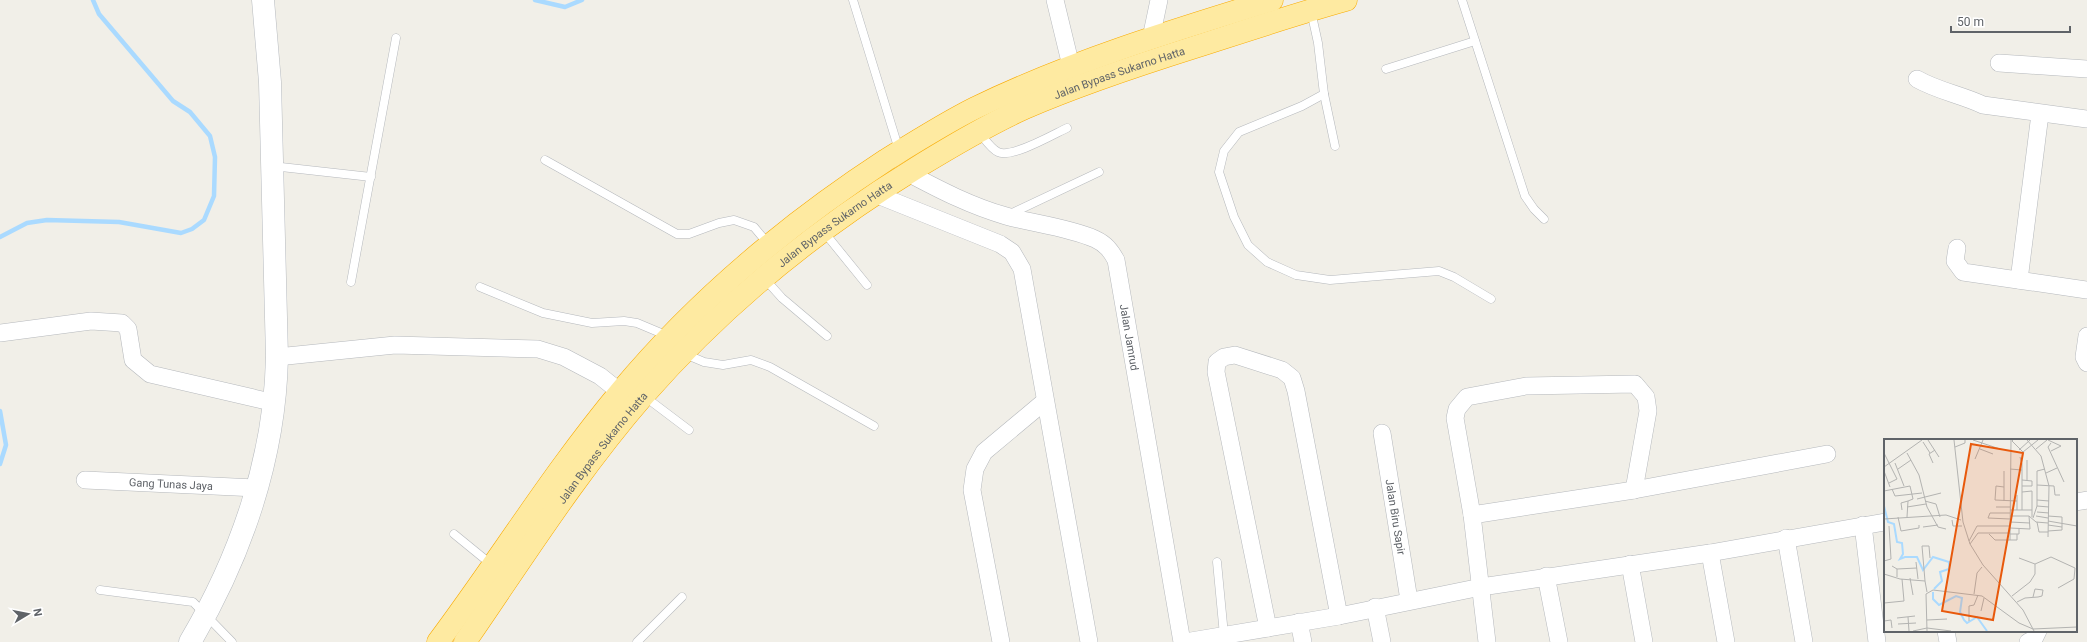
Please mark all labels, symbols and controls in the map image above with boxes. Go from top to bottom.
scale bar [1951,8,2070,34]
text: 50 m [1957,15,1984,29]
street label: Jalan Bypass Sukarno Hatta [1052,44,1186,102]
street label: Jalan Bypass Sukarno Hatta [775,178,894,270]
street label: Jalan Jamrud [1117,303,1141,372]
street label: Jalan Bypass Sukarno Hatta [555,389,650,506]
inset map [1884,439,2077,632]
street label: Gang Tunas Jaya [129,476,213,492]
street label: Jalan Biru Sapir [1383,478,1408,556]
north arrow [8,594,48,634]
text: N [30,607,44,618]

